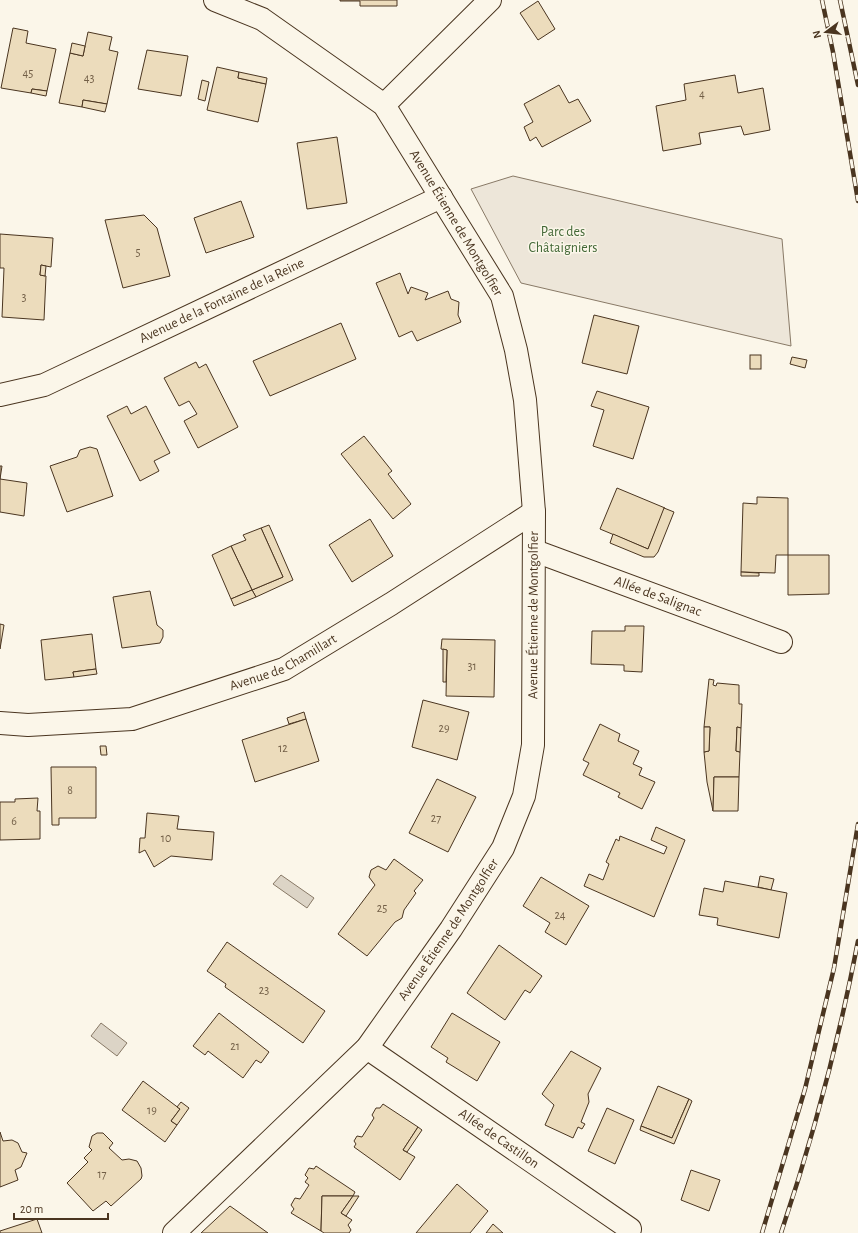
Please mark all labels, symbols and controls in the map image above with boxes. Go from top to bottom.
north arrow [806,12,846,52]
text: N [811,29,823,40]
house number: 45 [23,67,33,79]
house number: 43 [84,72,94,84]
house number: 4 [699,88,705,100]
street label: Avenue Étienne de Montgolfier [407,146,508,299]
park label: Parc des Châtaigniers [529,225,597,255]
house number: 5 [135,246,141,258]
street label: Avenue de la Fontaine de la Reine [137,256,307,346]
house number: 3 [22,291,27,303]
street label: Avenue Étienne de Montgolfier [523,531,541,699]
street label: Allée de Salignac [612,574,704,619]
street label: Avenue de Chamillart [228,631,340,693]
house number: 31 [467,660,477,672]
house number: 29 [438,722,450,734]
house number: 12 [278,742,288,754]
house number: 8 [67,784,73,796]
house number: 27 [431,812,441,824]
house number: 6 [11,815,17,827]
house number: 10 [161,832,171,844]
street label: Avenue Étienne de Montgolfier [396,856,501,1003]
house number: 25 [377,902,387,914]
house number: 24 [554,909,566,921]
house number: 23 [259,984,269,996]
house number: 21 [230,1040,240,1052]
house number: 19 [147,1104,157,1116]
street label: Allée de Castillon [456,1106,542,1171]
house number: 17 [97,1168,107,1180]
scale bar [14,1195,108,1221]
text: 20 m [20,1203,43,1215]

